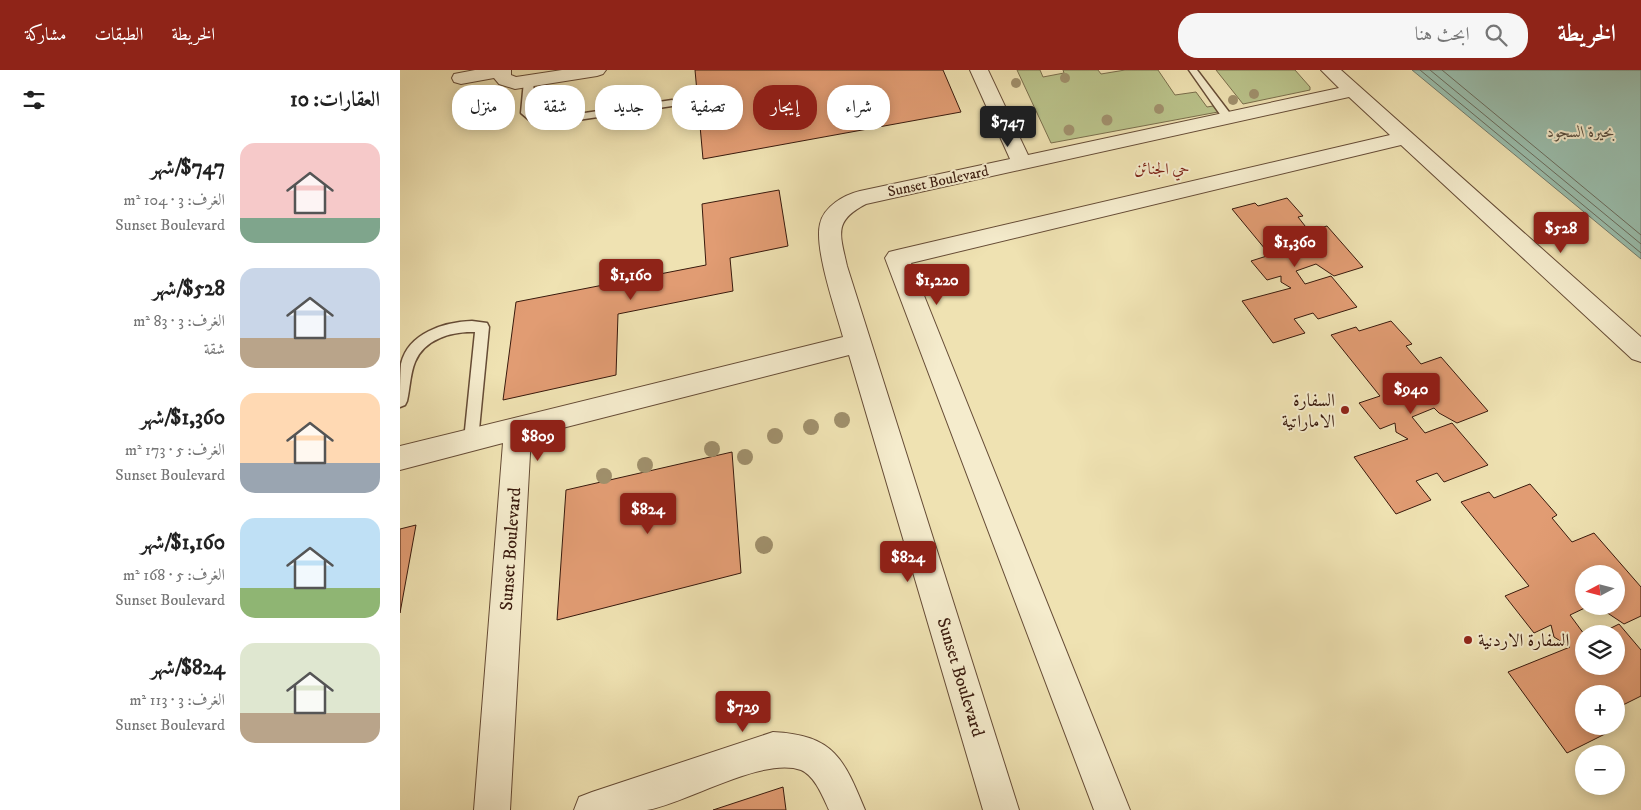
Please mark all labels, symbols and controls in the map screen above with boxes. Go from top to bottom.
search box [1178,13,1528,58]
text: الخريطة [1558,19,1616,49]
icon: search [1482,21,1510,49]
text: ابحث هنا [1415,23,1470,46]
text: مشاركة [25,24,66,46]
text: الطبقات [94,24,143,46]
text: الخريطة [171,24,215,46]
chip: منزل [452,85,515,130]
chip: شقة [525,85,585,130]
chip: جديد [595,85,662,130]
chip: تصفية [672,85,743,130]
chip: إيجار [753,85,817,130]
chip: شراء [827,85,890,130]
icon: filters [20,86,48,114]
text: العقارات: 10 [290,87,380,113]
pin: $747 [978,106,1038,148]
text: $747 [991,112,1025,132]
water label: بحيرة السجود [1547,122,1615,142]
text: $747/شهر [151,155,225,181]
district label: حي الجنائن [1134,159,1190,181]
street label: Sunset Boulevard [886,161,991,201]
icon: home [280,163,340,223]
text: الغرف: 3 · 104 m² [124,190,225,210]
pin: $528 [1531,212,1591,254]
text: Sunset Boulevard [115,215,225,235]
text: $528 [1545,218,1577,238]
pin: $1,360 [1254,226,1336,268]
text: $1,360 [1274,232,1316,252]
pin: $1,160 [590,258,672,301]
pin: $1,220 [896,264,978,306]
text: $1,160 [610,265,652,285]
text: $1,220 [915,270,959,290]
text: $528/شهر [152,276,225,302]
icon: home [280,288,340,348]
text: الغرف: 3 · 83 m² [133,311,225,331]
text: شقة [204,339,225,359]
pin: $940 [1381,372,1441,415]
text: $940 [1394,379,1428,399]
place label: السفارة الاماراتية [1282,390,1335,433]
marker: السفارة الاماراتية [1339,404,1351,416]
text: $1,360/شهر [140,405,225,431]
icon: home [280,413,340,473]
pin: $809 [508,420,568,462]
text: $809 [521,426,555,446]
text: الغرف: 5 · 173 m² [125,440,225,460]
text: Sunset Boulevard [115,465,225,485]
street label: Sunset Boulevard [496,487,526,611]
pin: $824 [618,492,678,535]
text: $824 [631,499,665,519]
text: $1,160/شهر [141,530,225,556]
icon: home [280,538,340,598]
pin: $824 [878,540,938,583]
text: $824 [891,547,925,567]
text: الغرف: 5 · 168 m² [123,565,225,585]
north arrow [1575,565,1625,615]
map controls [1575,565,1625,795]
text: Sunset Boulevard [115,590,225,610]
street label: Sunset Boulevard [931,615,989,740]
button: layers [1575,625,1625,675]
place label: السفارة الاردنية [1478,630,1570,652]
marker: السفارة الاردنية [1462,634,1474,646]
text: $824/شهر [151,655,225,681]
icon: home [280,663,340,723]
button: + [1575,685,1625,735]
text: الغرف: 3 · 113 m² [129,690,225,710]
pin: $729 [713,690,773,733]
text: $729 [727,697,760,717]
text: Sunset Boulevard [115,715,225,735]
button: − [1575,745,1625,795]

